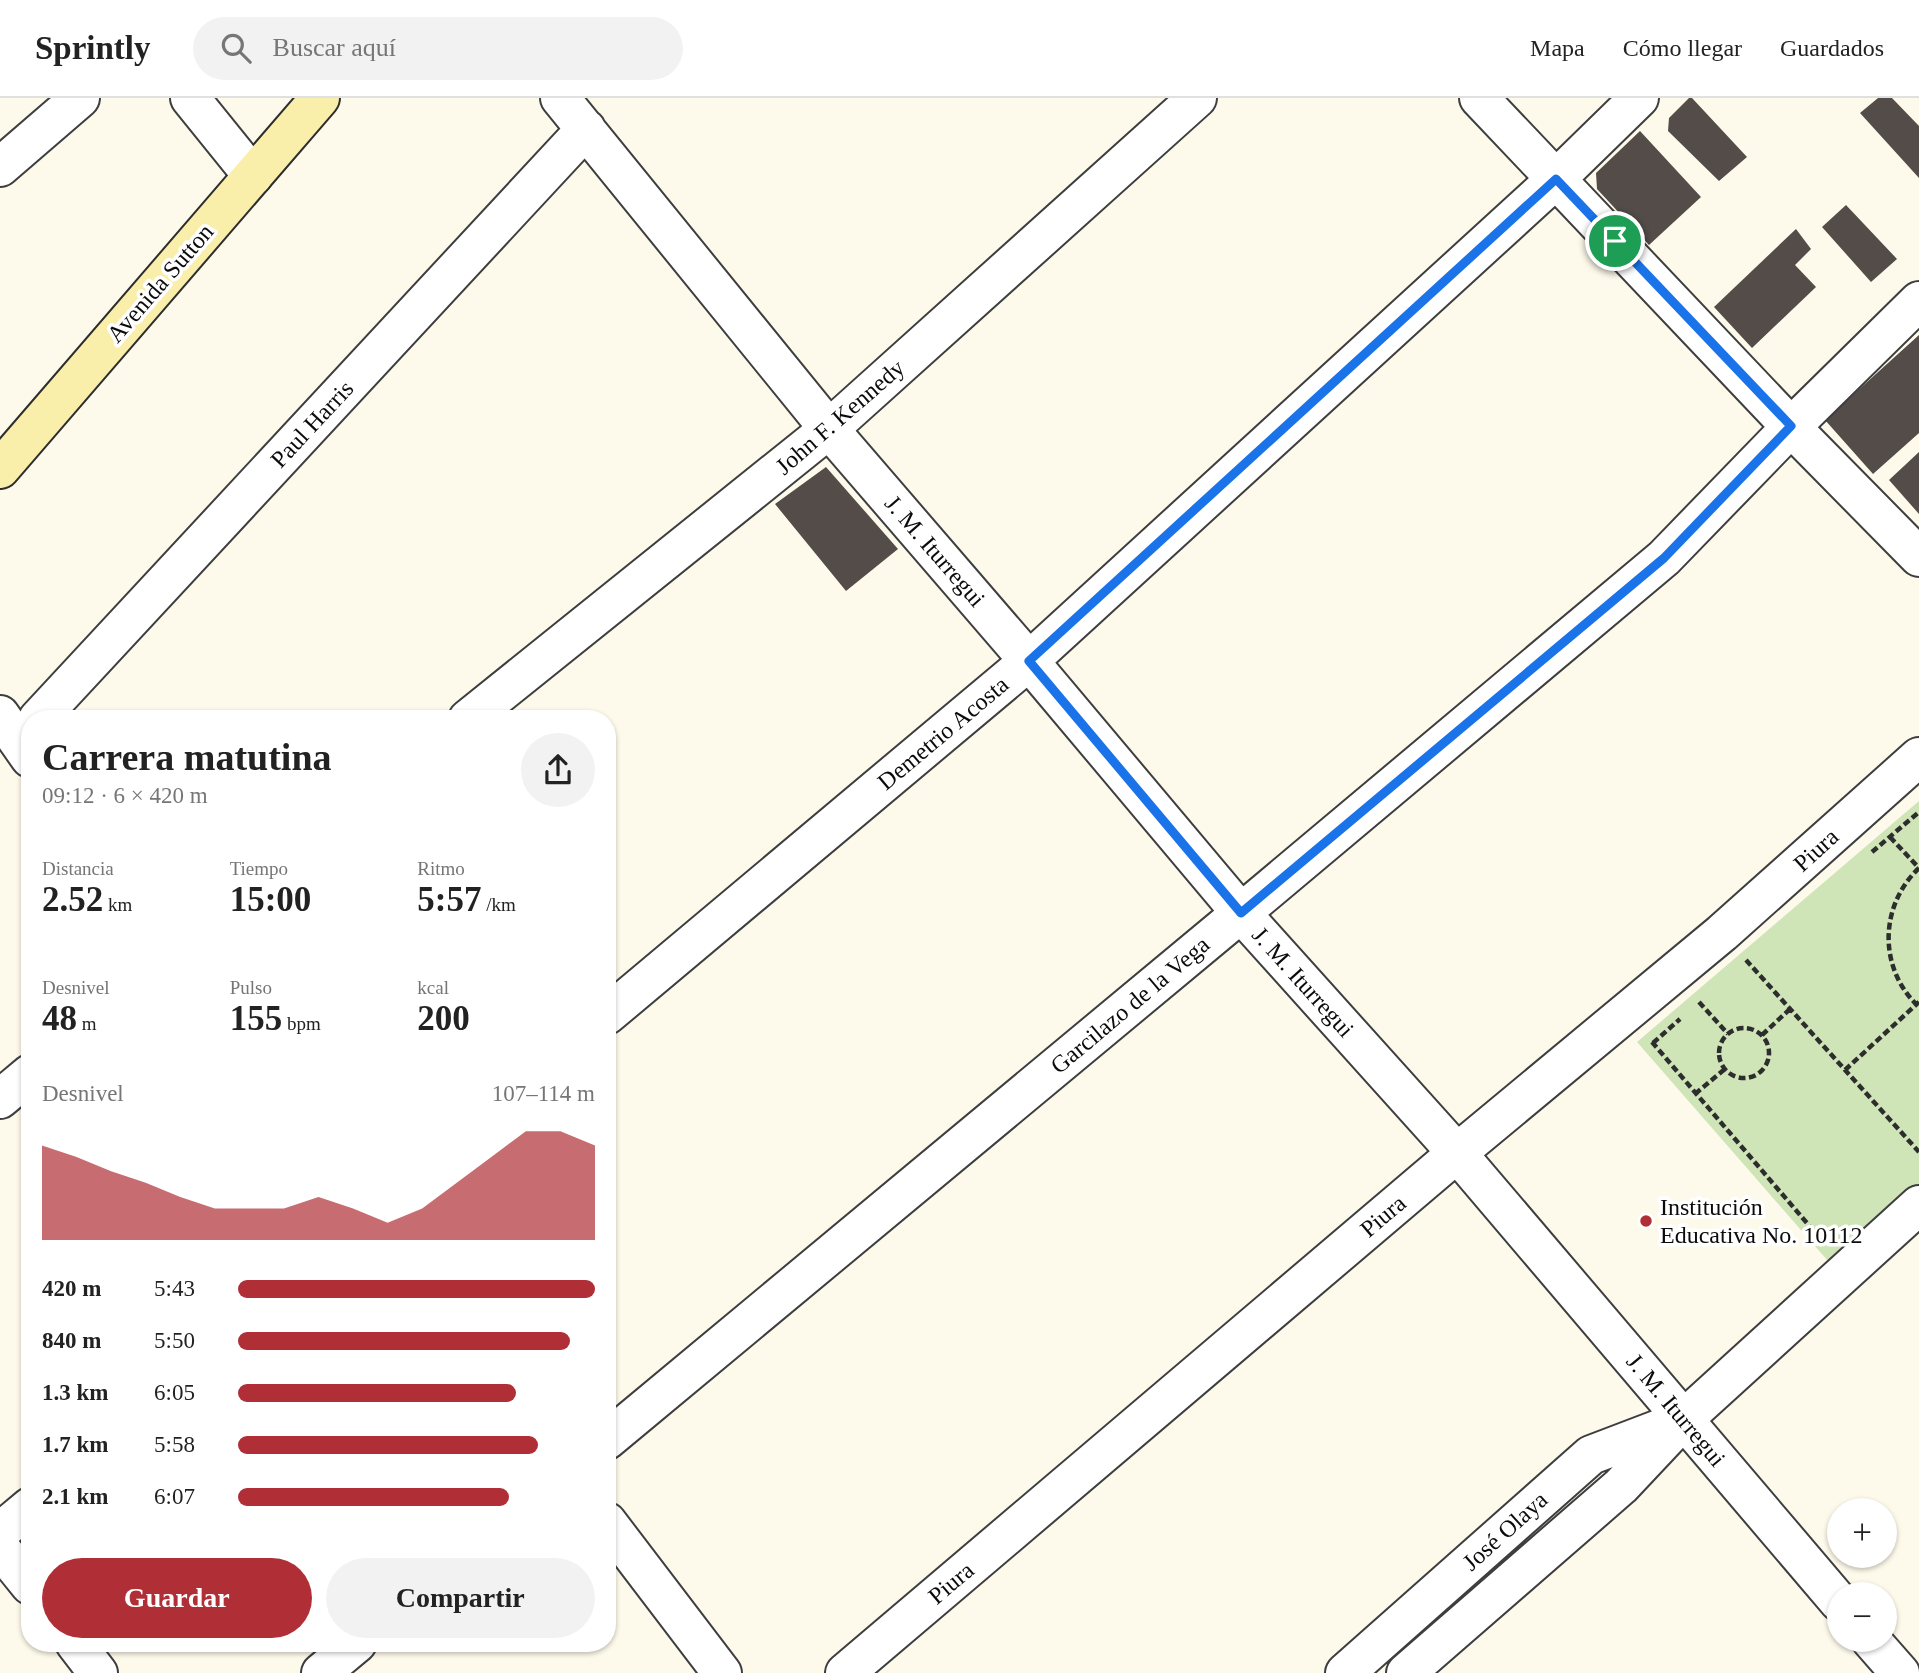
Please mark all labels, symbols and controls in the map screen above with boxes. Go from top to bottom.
search box [193,17,683,80]
icon: search [217,29,255,67]
text: Sprintly [35,30,151,66]
text: Buscar aquí [273,33,396,62]
text: Mapa [1530,35,1585,61]
text: Cómo llegar [1623,35,1742,61]
text: Guardados [1780,35,1884,61]
pin [1585,211,1645,271]
street label: Avenida Sutton [102,219,218,347]
icon: arrive [1596,222,1634,260]
street label: John F. Kennedy [771,354,909,480]
street label: Paul Harris [265,375,359,473]
street label: J. M. Iturregui [880,490,991,612]
street label: Demetrio Acosta [873,671,1014,795]
button: share [521,733,595,807]
text: Carrera matutina [42,736,332,778]
text: 09:12 · 6 × 420 m [42,783,208,808]
street label: Piura [1788,823,1844,877]
text: Distancia [42,858,114,879]
text: Tiempo [230,858,288,879]
text: Ritmo [417,858,465,879]
text: 2.52 [42,880,103,919]
text: 15:00 [230,880,311,919]
text: 5:57 [417,880,481,919]
text: km [103,894,132,915]
text: /km [481,894,516,915]
street label: J. M. Iturregui [1247,922,1359,1042]
street label: Garcilazo de la Vega [1046,931,1215,1079]
text: Desnivel [42,977,110,998]
text: Pulso [230,977,272,998]
text: kcal [417,977,449,998]
text: 48 [42,999,77,1038]
text: 155 [230,999,282,1038]
text: 200 [417,999,470,1038]
text: m [77,1013,97,1034]
text: bpm [282,1013,321,1034]
text: Desnivel [42,1081,124,1106]
text: 107–114 m [492,1081,595,1106]
street label: Piura [1355,1190,1411,1242]
place label: Institución Educativa No. 10112 [1660,1194,1862,1248]
marker: Institución Educativa No. 10112 [1638,1213,1654,1229]
text: 420 m [42,1276,101,1301]
text: 5:43 [154,1276,195,1301]
text: 840 m [42,1328,101,1353]
text: 5:50 [154,1328,195,1353]
street label: J. M. Iturregui [1621,1349,1731,1472]
text: 1.3 km [42,1380,108,1405]
text: 6:05 [154,1380,195,1405]
text: 1.7 km [42,1432,108,1457]
text: 5:58 [154,1432,195,1457]
text: 2.1 km [42,1484,108,1509]
text: 6:07 [154,1484,195,1509]
street label: José Olaya [1457,1486,1553,1576]
map controls [1827,1498,1897,1652]
button: + [1827,1498,1897,1568]
street label: Piura [923,1557,979,1609]
button: Guardar [42,1558,312,1638]
button: Compartir [326,1558,595,1638]
button: − [1827,1582,1897,1652]

